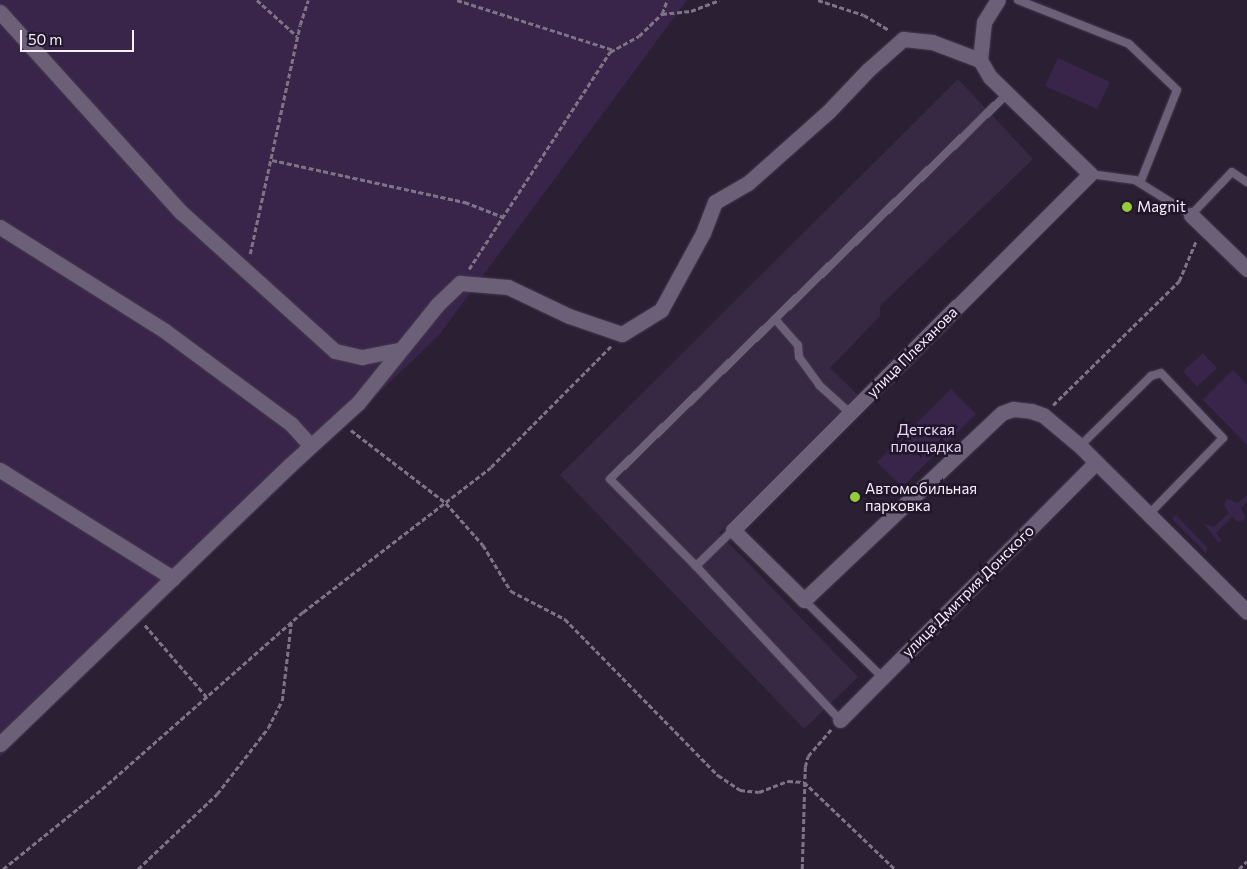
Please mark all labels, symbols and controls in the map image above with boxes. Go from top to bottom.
scale bar [22,20,136,52]
text: 50 m [28,30,62,48]
place label: Magnit [1137,198,1186,216]
marker: Magnit [1121,201,1133,213]
street label: улица Плеханова [863,303,961,401]
park label: Детская площадка [890,420,962,455]
place label: Автомобильная парковка [865,479,977,514]
marker: Автомобильная парковка [849,491,861,503]
street label: улица Дмитрия Донского [898,521,1038,661]

